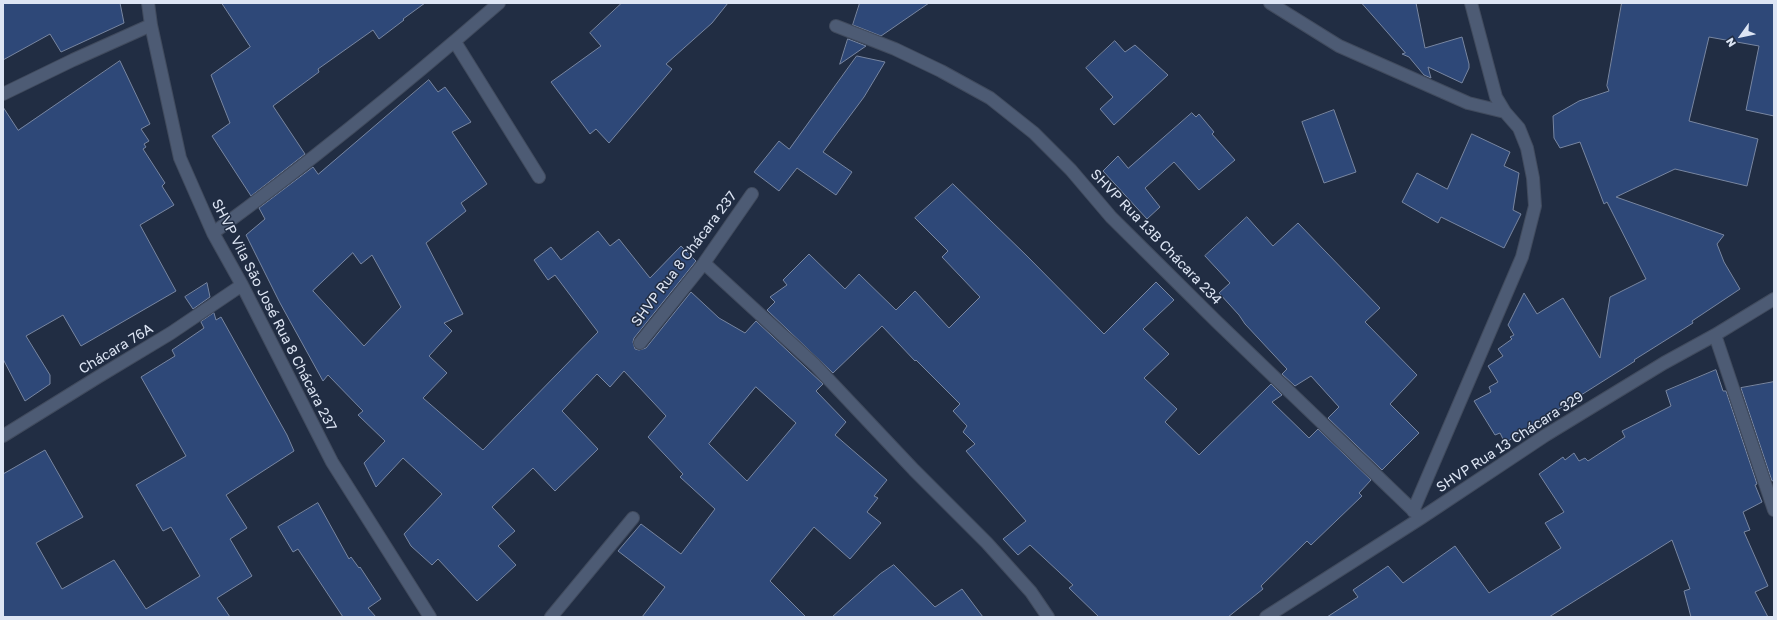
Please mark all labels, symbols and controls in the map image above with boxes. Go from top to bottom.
north arrow [1721,16,1761,56]
text: N [1723,36,1738,50]
street label: SHVP Rua 13B Chácara 234 [1087,166,1225,308]
street label: SHVP Rua 8 Chácara 237 [628,188,740,330]
street label: SHVP Vila São José Rua 8 Chácara 237 [208,196,340,434]
street label: Chácara 76A [76,320,156,378]
street label: SHVP Rua 13 Chácara 329 [1433,388,1587,496]

